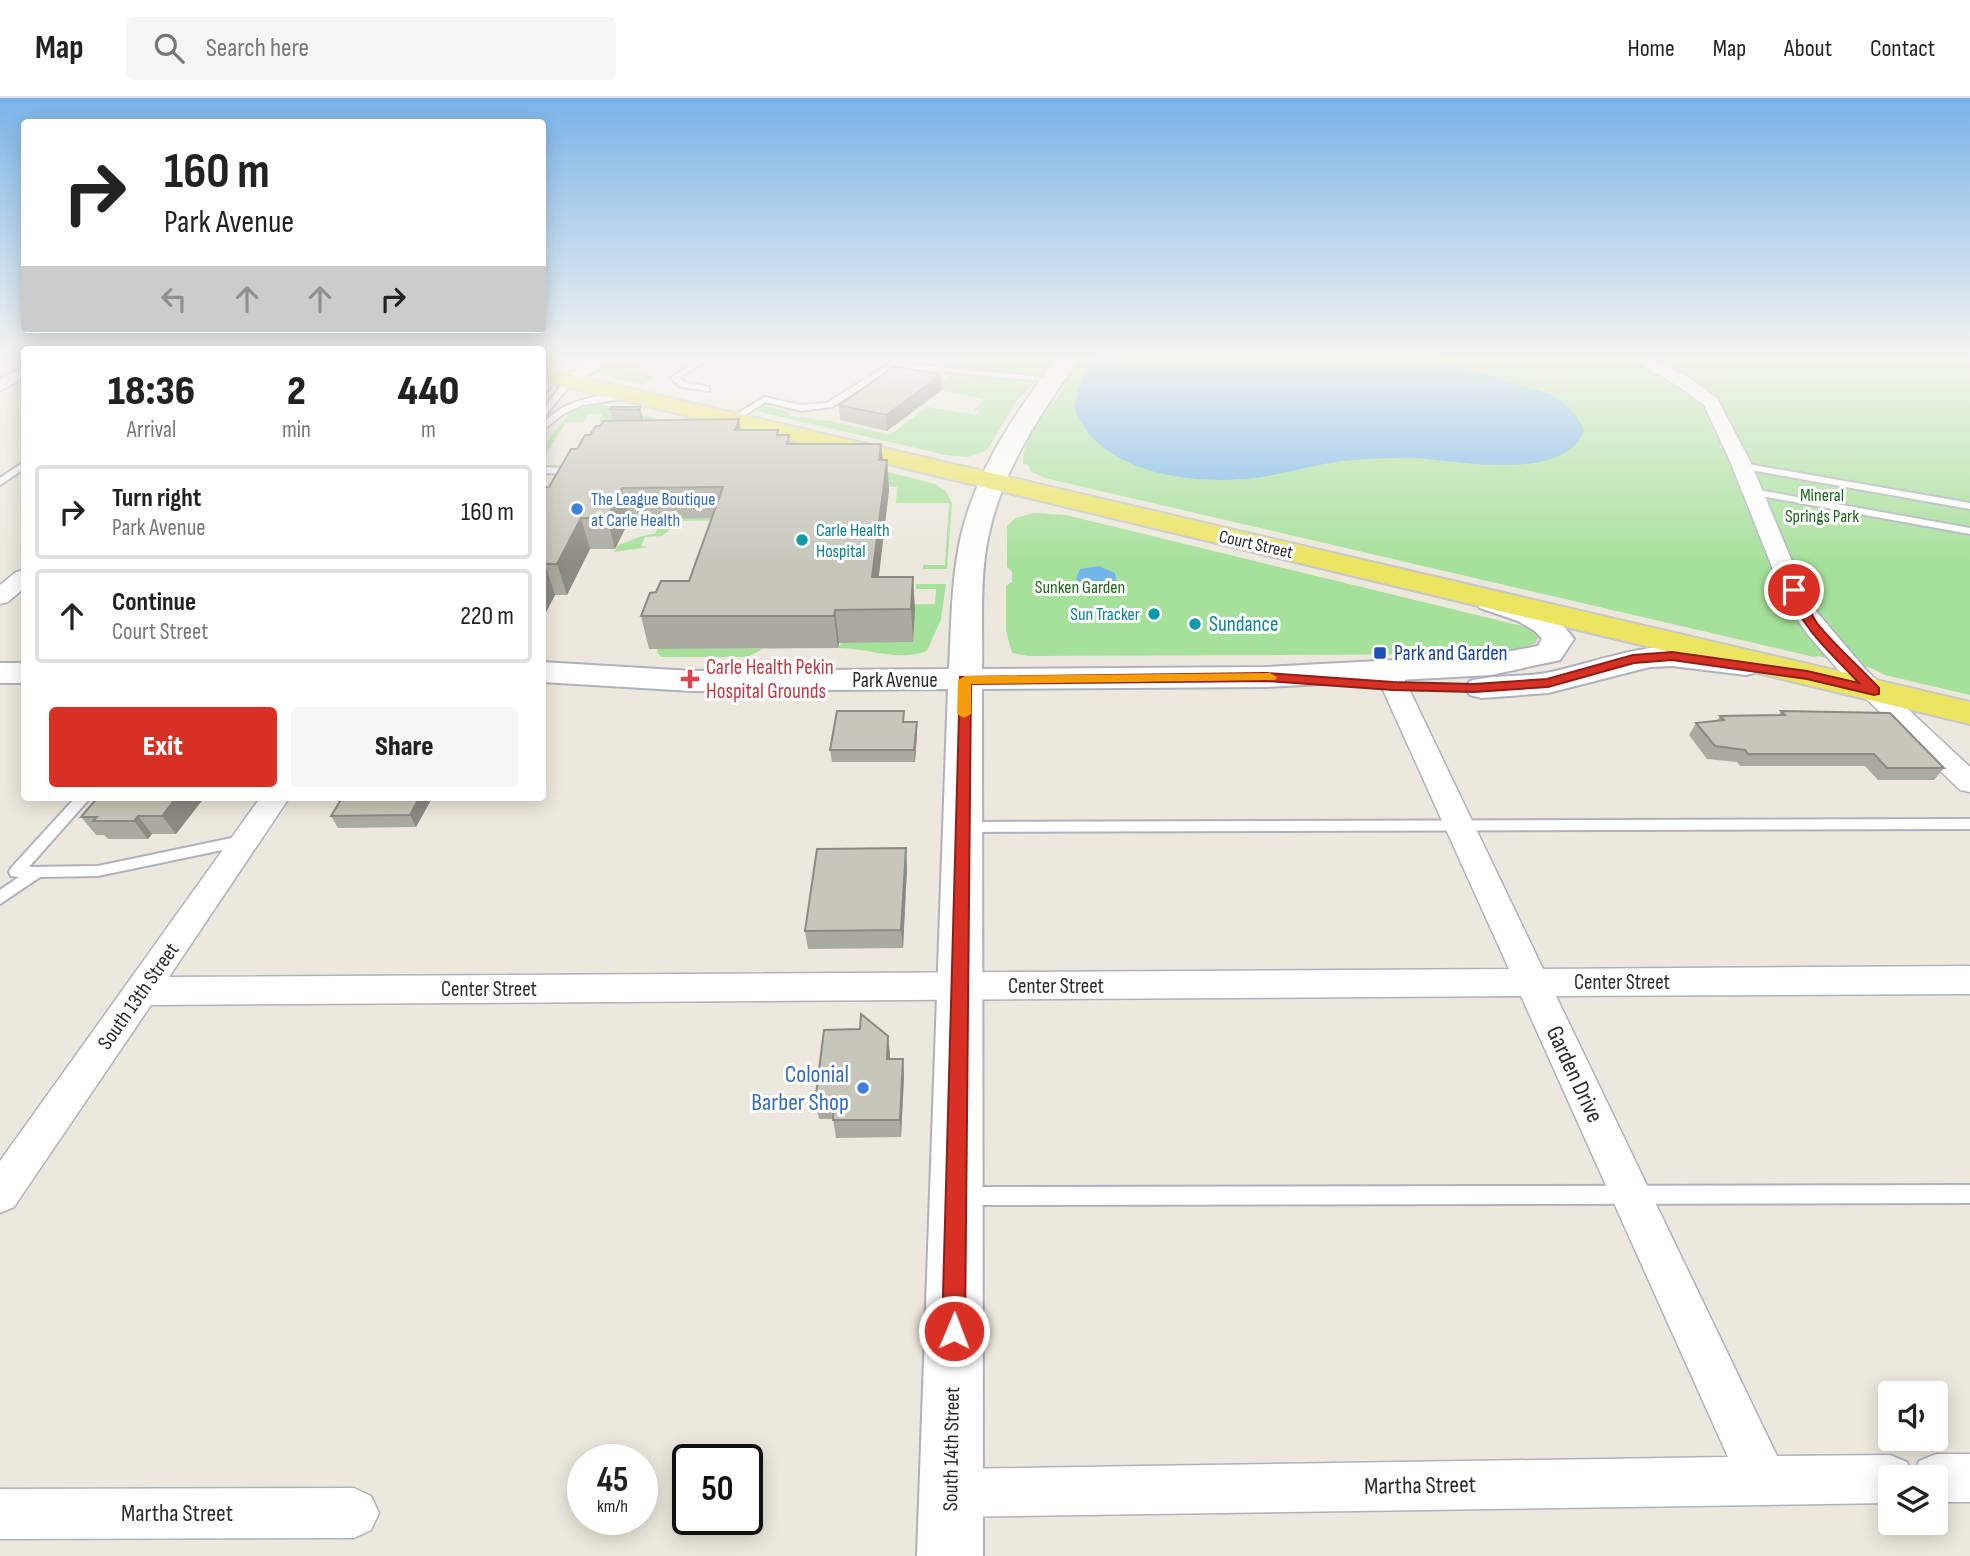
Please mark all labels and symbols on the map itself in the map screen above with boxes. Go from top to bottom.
park label: Mineral Springs Park [1785,485,1859,527]
place label: The League Boutique at Carle Health [591,489,715,531]
marker: The League Boutique at Carle Health [569,501,585,517]
place label: Carle Health Hospital [816,520,890,562]
street label: Court Street [1217,526,1295,563]
marker: Carle Health Hospital [794,532,810,548]
pin [1764,560,1824,620]
park label: Sunken Garden [1035,577,1125,598]
place label: Sun Tracker [1070,604,1140,625]
marker: Sun Tracker [1146,606,1162,622]
place label: Sundance [1209,612,1278,637]
marker: Sundance [1187,616,1203,632]
place label: Park and Garden [1394,641,1508,666]
marker: Park and Garden [1372,645,1388,661]
place label: Carle Health Pekin Hospital Grounds [706,655,834,704]
street label: Park Avenue [852,668,938,693]
marker: Carle Health Pekin Hospital Grounds [680,669,700,689]
street label: South 13th Street [92,938,184,1054]
street label: Center Street [1574,970,1670,995]
street label: Center Street [1008,974,1104,999]
street label: Center Street [441,977,537,1002]
street label: Garden Drive [1540,1021,1610,1127]
place label: Colonial Barber Shop [751,1060,849,1117]
marker: Colonial Barber Shop [855,1080,871,1096]
position arrow [917,1294,991,1368]
street label: South 14th Street [938,1387,965,1511]
speed limit sign: 50 [672,1444,763,1535]
street label: Martha Street [1364,1470,1476,1501]
street label: Martha Street [121,1499,233,1528]

